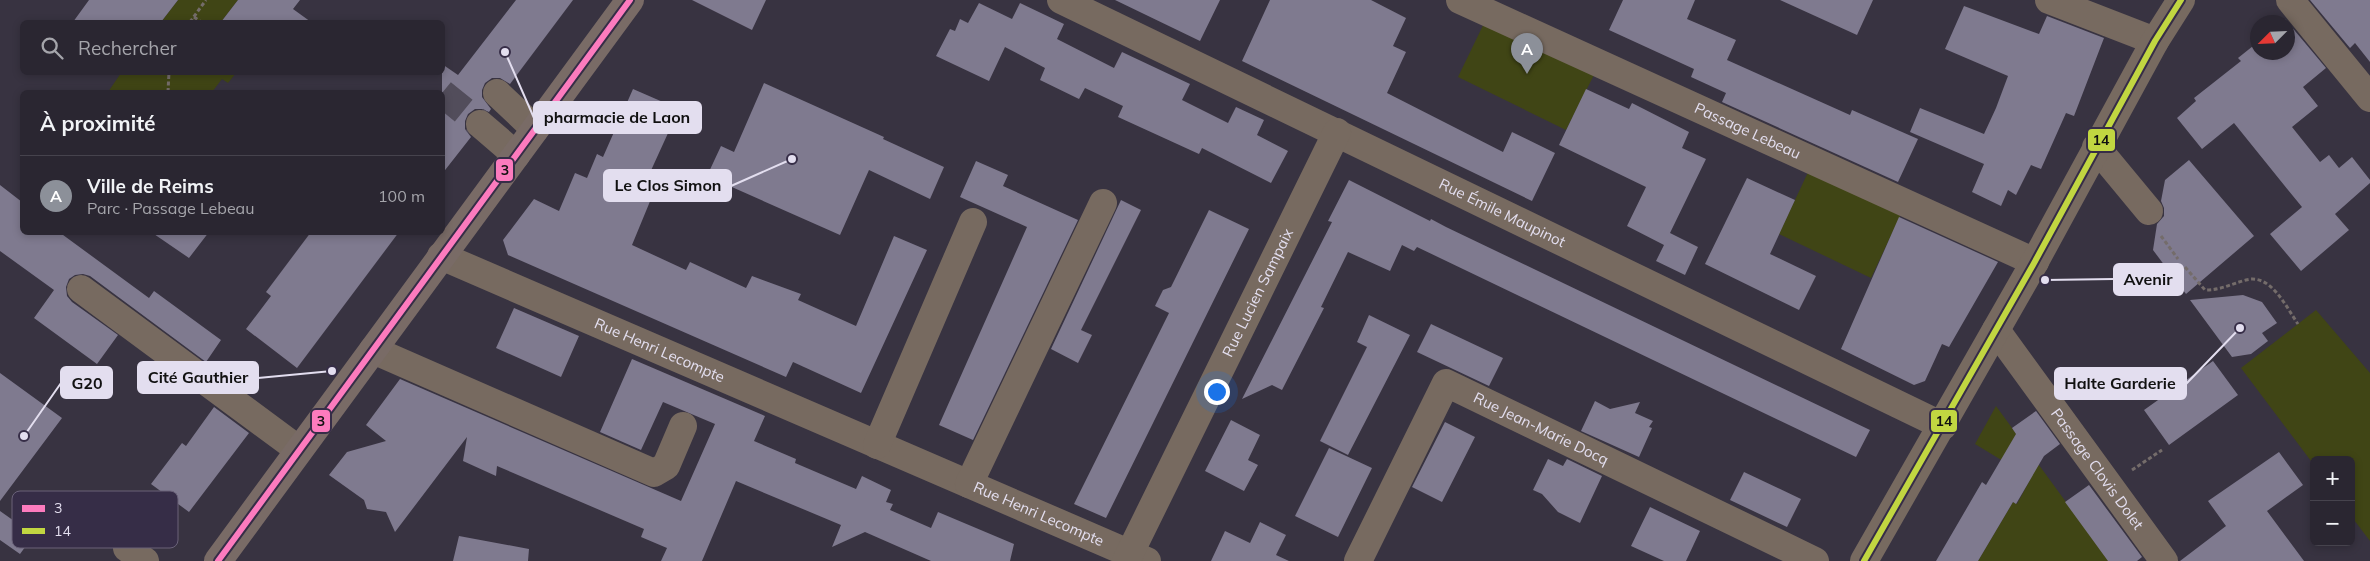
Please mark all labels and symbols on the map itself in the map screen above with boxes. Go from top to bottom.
north arrow [2250,15,2295,60]
pin: A [1511,33,1543,74]
street label: Passage Lebeau [1692,98,1804,163]
callout: pharmacie de Laon [534,102,701,133]
text: pharmacie de Laon [544,107,690,127]
line badge: 14 [2087,128,2116,152]
text: 14 [2093,131,2110,149]
line badge: 3 [495,158,514,182]
text: 3 [501,161,509,179]
callout: Le Clos Simon [604,170,731,201]
street label: Rue Émile Maupinot [1436,174,1569,251]
text: Le Clos Simon [614,175,722,195]
street label: Rue Lucien Sampaix [1218,225,1297,360]
callout: Avenir [2114,264,2183,295]
text: Avenir [2124,269,2173,289]
street label: Rue Henri Lecompte [592,313,728,386]
callout: Cité Gauthier [138,362,258,393]
callout: G20 [61,367,112,398]
text: Cité Gauthier [148,367,249,387]
callout: Halte Garderie [2055,368,2186,399]
text: G20 [71,373,103,393]
text: Halte Garderie [2064,373,2176,393]
your location [1204,379,1230,405]
street label: Rue Jean-Marie Docq [1471,388,1612,469]
street label: Passage Clovis Dolet [2047,404,2148,533]
line badge: 3 [311,409,331,433]
line badge: 14 [1930,409,1958,433]
text: 3 [317,412,325,430]
text: 14 [1936,412,1953,430]
street label: Rue Henri Lecompte [971,477,1107,550]
legend [12,491,178,548]
text: 3 [54,499,62,517]
text: 14 [54,522,71,540]

